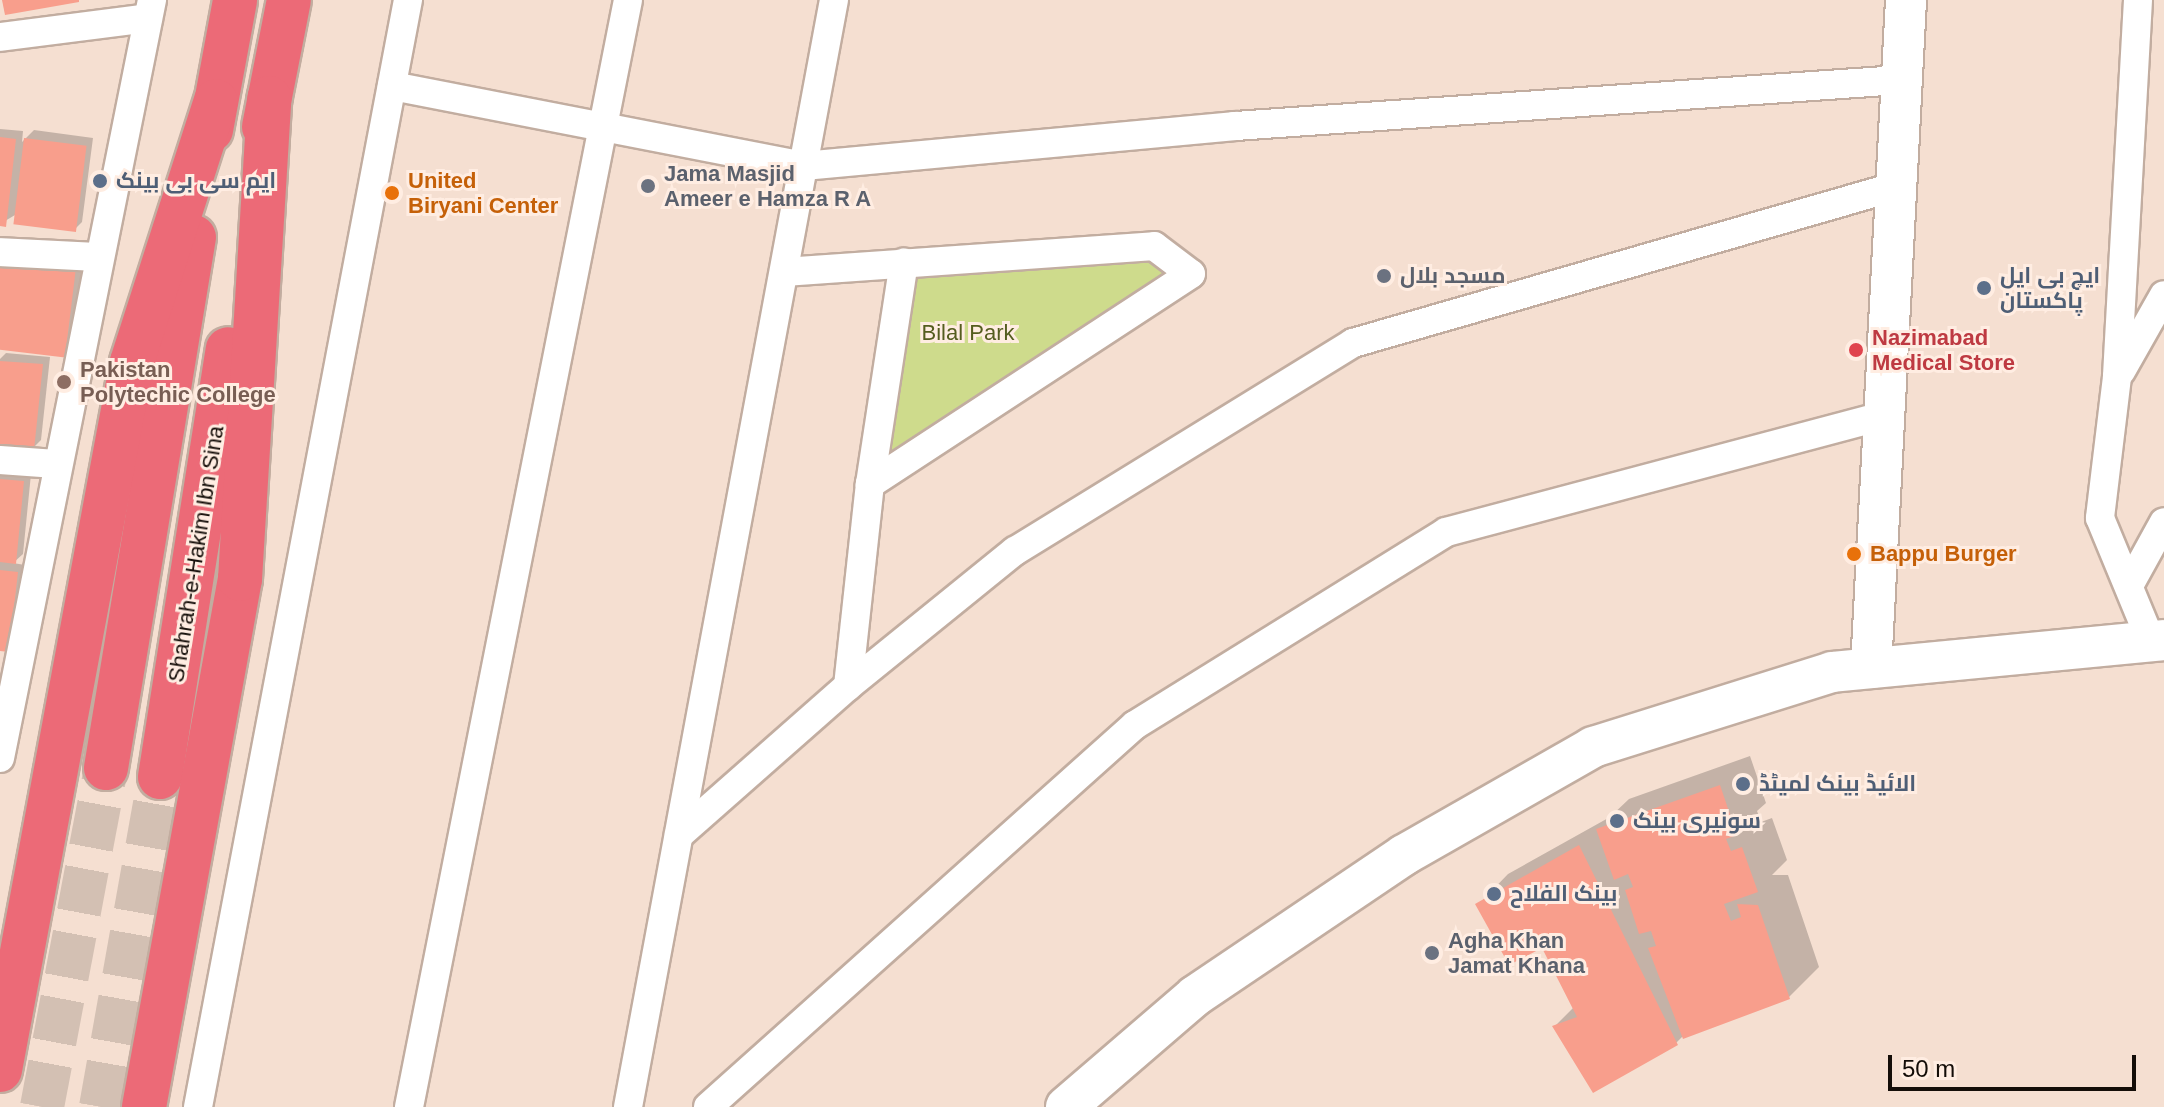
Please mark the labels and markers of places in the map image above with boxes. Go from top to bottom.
place label: Jama Masjid Ameer e Hamza R A [664,160,872,212]
place label: United Biryani Center [408,167,558,218]
place label: ایم سی بی بینک [116,168,276,194]
marker: ایم سی بی بینک [91,172,109,190]
marker: Jama Masjid Ameer e Hamza R A [639,177,657,195]
marker: United Biryani Center [383,184,401,202]
place label: ایچ بی ایل پاکستان [2000,262,2100,314]
place label: مسجد بلال [1400,263,1505,289]
marker: مسجد بلال [1375,267,1393,285]
marker: ایچ بی ایل پاکستان [1975,279,1993,297]
place label: Nazimabad Medical Store [1872,324,2015,376]
marker: Nazimabad Medical Store [1847,341,1865,359]
place label: Pakistan Polytechic College [80,356,276,408]
marker: Pakistan Polytechic College [55,373,73,391]
place label: Bappu Burger [1870,541,2017,567]
marker: Bappu Burger [1845,545,1863,563]
place label: الائیڈ بینک لمیٹڈ [1759,771,1916,797]
marker: الائیڈ بینک لمیٹڈ [1734,775,1752,793]
place label: سونیری بینک [1633,808,1761,834]
marker: سونیری بینک [1608,812,1626,830]
place label: بینک الفلاح [1510,881,1617,907]
marker: بینک الفلاح [1485,885,1503,903]
place label: Agha Khan Jamat Khana [1448,927,1585,978]
marker: Agha Khan Jamat Khana [1423,944,1441,962]

